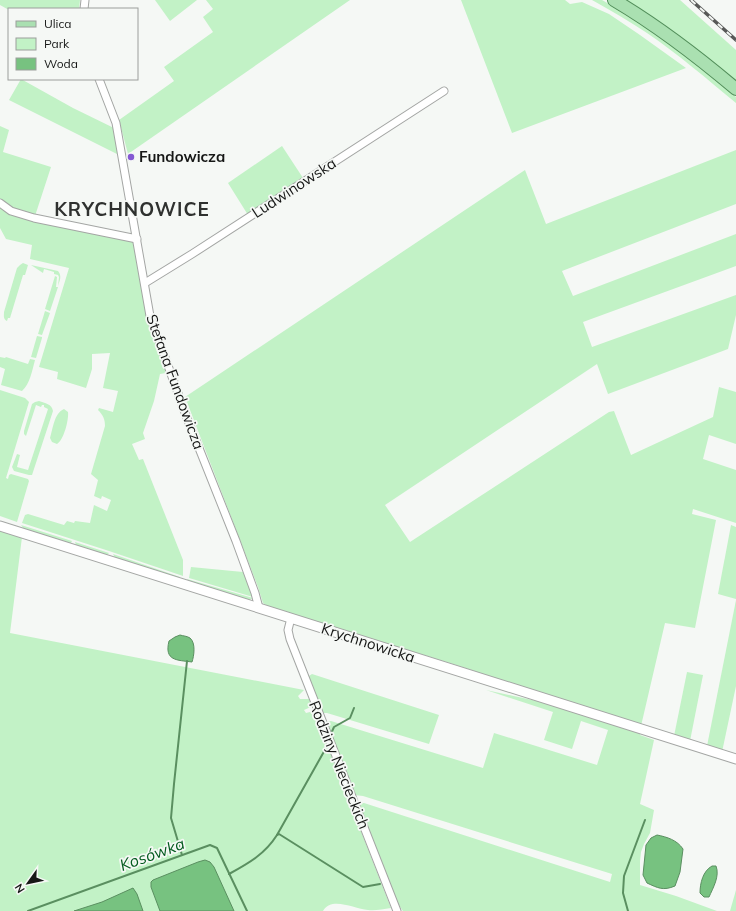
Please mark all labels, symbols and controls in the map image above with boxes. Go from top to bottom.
legend [8,8,138,80]
text: Ulica [44,16,72,31]
text: Park [44,36,70,51]
text: Woda [44,56,78,71]
place label: Fundowicza [139,147,225,166]
marker: Fundowicza [126,152,136,162]
street label: Ludwinowska [248,153,339,222]
district label: KRYCHNOWICE [54,197,210,221]
street label: Stefana Fundowicza [142,312,209,452]
street label: Krychnowicka [319,618,417,667]
street label: Rodziny Niecieckich [305,698,374,832]
water label: Kosówka [117,833,188,875]
north arrow [8,863,48,903]
text: N [11,881,28,896]

